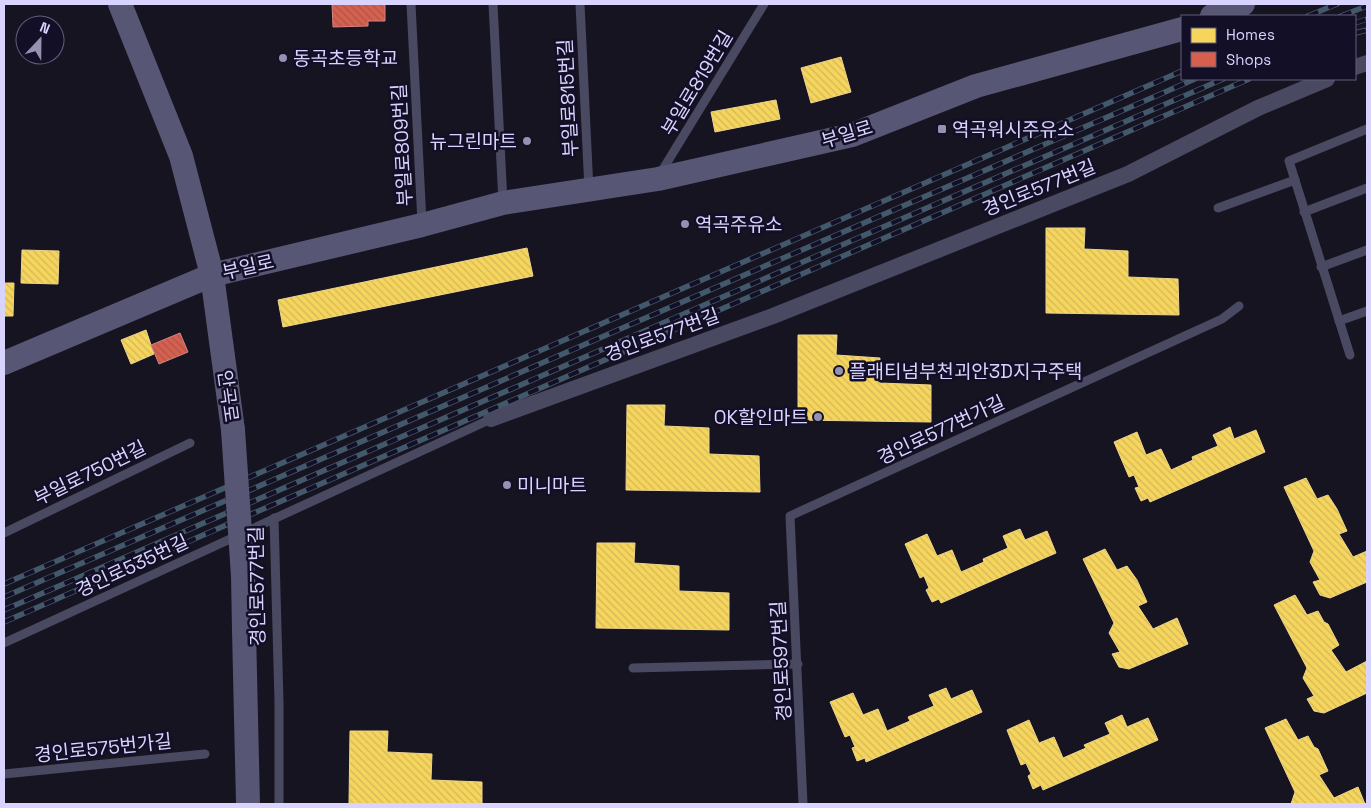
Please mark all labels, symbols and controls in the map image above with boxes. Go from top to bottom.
north arrow [15,15,65,65]
legend [1181,15,1356,80]
text: N [37,18,53,38]
text: Homes [1226,25,1275,44]
street label: 부일로819번길 [656,26,738,140]
street label: 부일로815번길 [552,38,584,158]
place label: 동곡초등학교 [293,46,398,71]
text: Shops [1226,50,1271,69]
marker: 동곡초등학교 [277,52,289,64]
street label: 부일로809번길 [386,83,418,207]
street label: 부일로 [818,114,876,154]
place label: 역곡워시주유소 [952,117,1074,142]
marker: 역곡워시주유소 [936,123,948,135]
place label: 뉴그린마트 [430,129,517,154]
marker: 뉴그린마트 [521,135,533,147]
street label: 경인로577번길 [979,154,1099,222]
place label: 역곡주유소 [695,212,782,237]
marker: 역곡주유소 [679,218,691,230]
street label: 부일로 [220,249,276,285]
street label: 경인로577번길 [601,303,723,367]
place label: 플래티넘부천괴안3D지구주택 [849,359,1083,384]
marker: 플래티넘부천괴안3D지구주택 [833,365,845,377]
street label: 안곡로 [212,368,244,424]
street label: 경인로577번가길 [873,390,1009,470]
place label: OK할인마트 [714,405,808,430]
marker: OK할인마트 [812,411,824,423]
street label: 부일로750번길 [30,435,150,511]
place label: 미니마트 [517,473,587,498]
marker: 미니마트 [501,479,513,491]
street label: 경인로577번길 [243,526,271,646]
street label: 경인로535번길 [72,529,192,603]
street label: 경인로597번길 [765,600,797,722]
street label: 경인로575번가길 [33,728,173,768]

